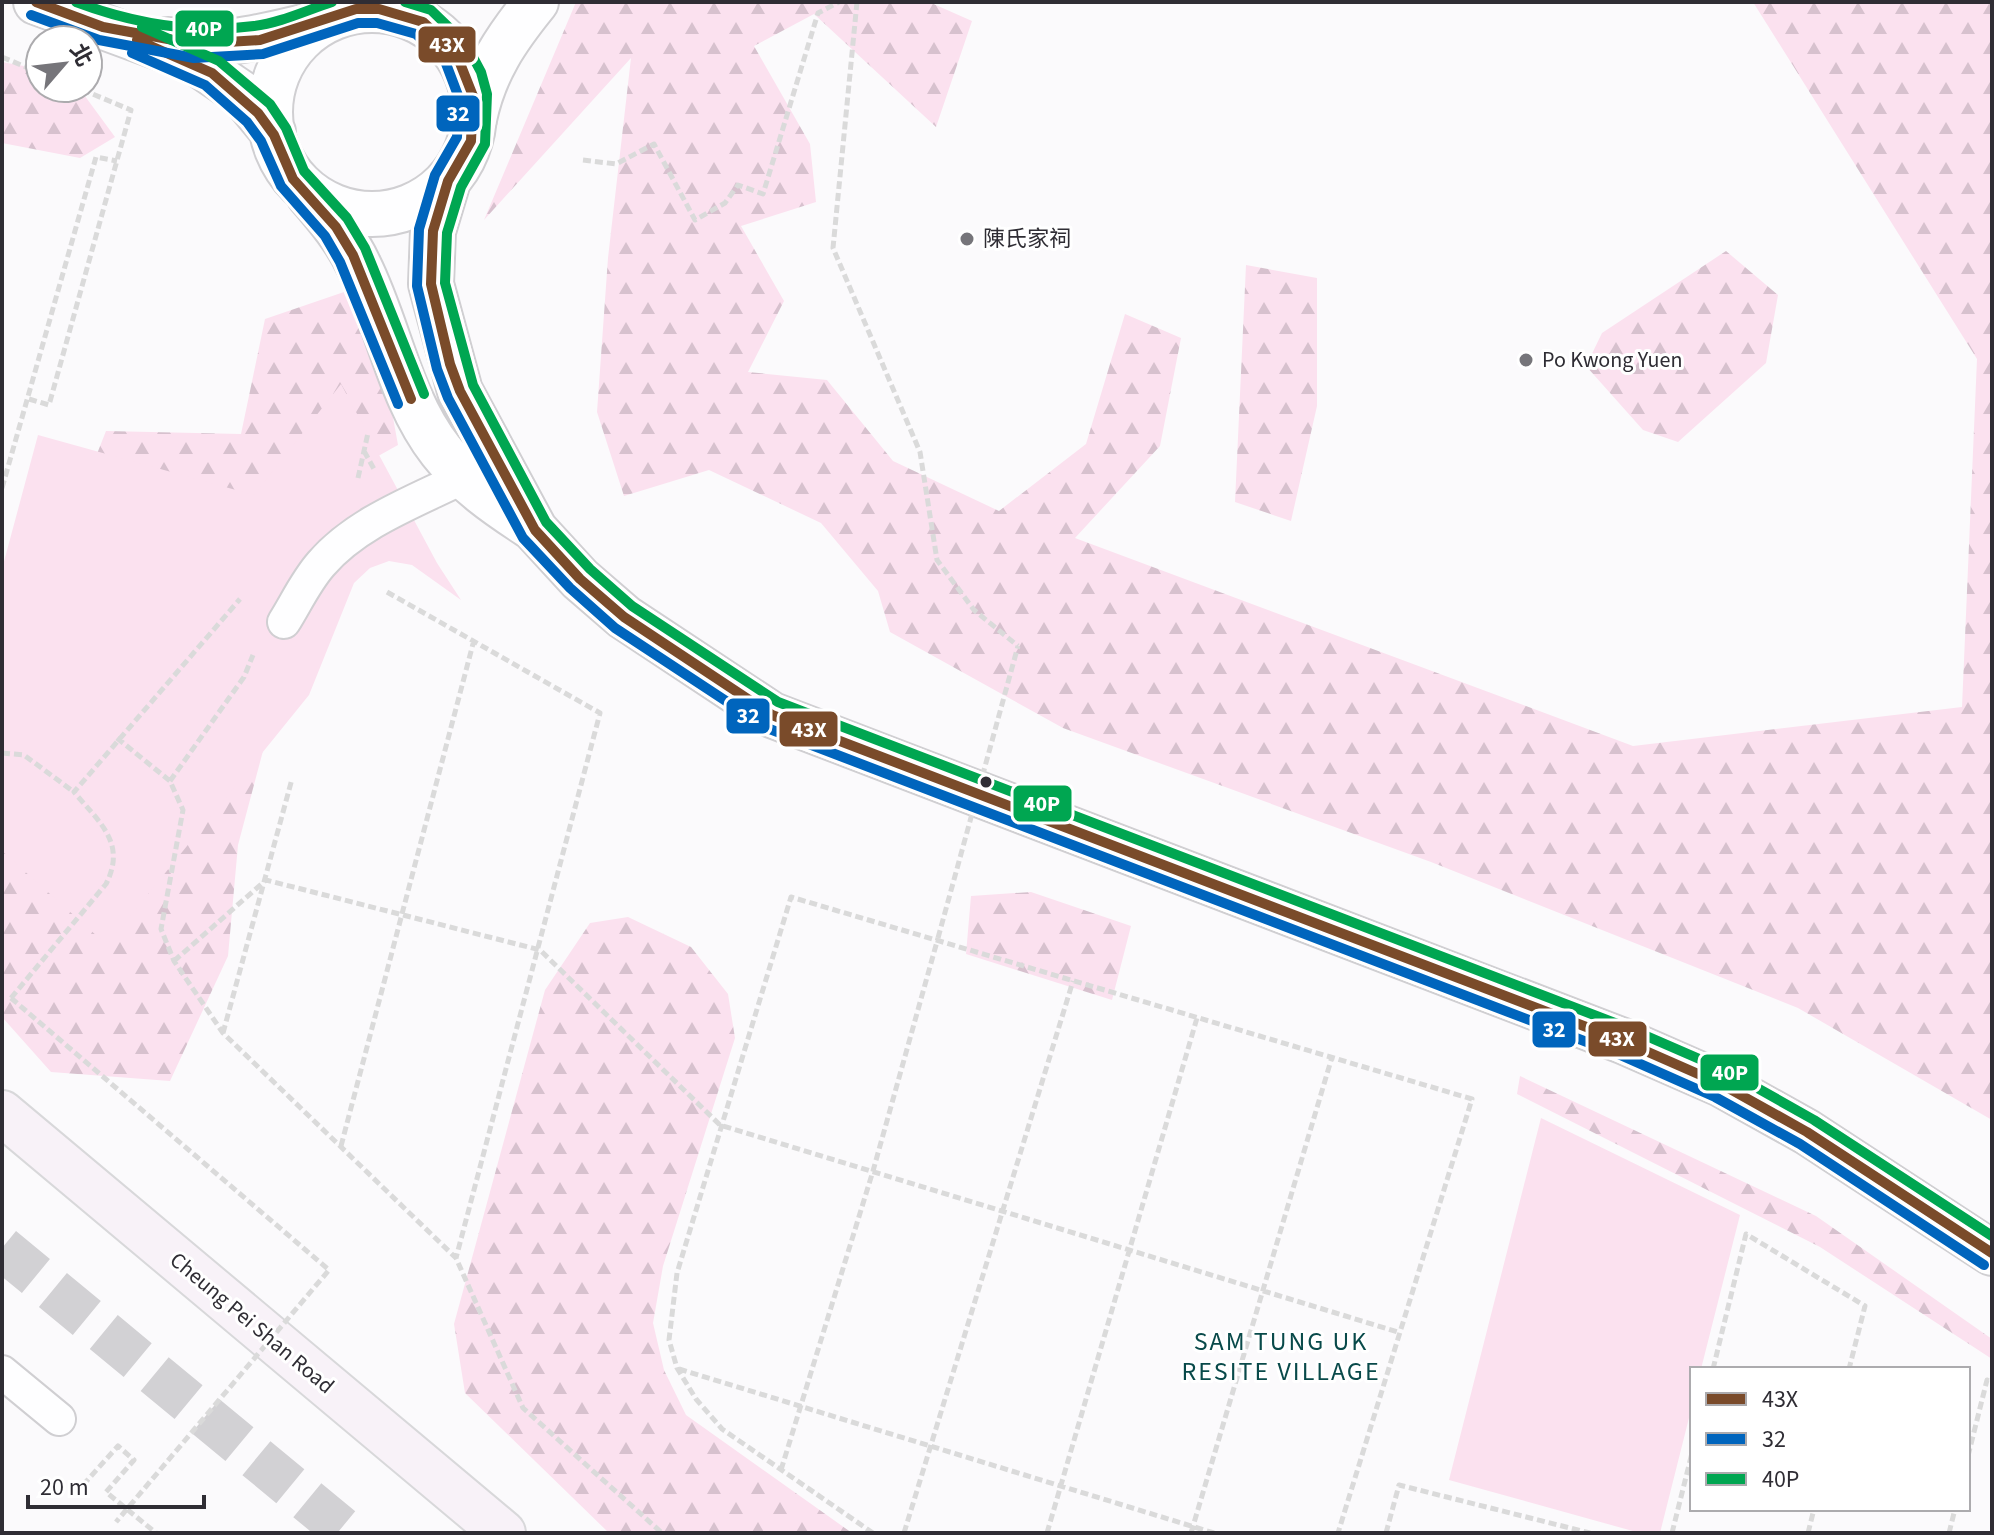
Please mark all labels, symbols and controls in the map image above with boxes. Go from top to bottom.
line badge: 40P [174,9,235,48]
text: 40P [186,13,222,45]
north arrow [24,24,104,104]
line badge: 43X [417,25,477,64]
text: 43X [429,29,465,61]
text: 北 [61,38,100,72]
line badge: 32 [435,94,481,133]
text: 32 [446,98,470,130]
place label: 陳氏家祠 [983,223,1071,255]
marker: 陳氏家祠 [958,230,976,248]
place label: Po Kwong Yuen [1542,344,1682,376]
marker: Po Kwong Yuen [1517,351,1535,369]
line badge: 32 [725,697,771,735]
text: 32 [736,700,760,732]
line badge: 43X [778,710,839,748]
text: 43X [791,714,827,746]
unlabelled marker [978,774,994,790]
line badge: 40P [1012,784,1073,823]
text: 40P [1024,788,1060,820]
line badge: 32 [1531,1010,1577,1049]
text: 32 [1542,1014,1566,1046]
line badge: 43X [1587,1020,1648,1058]
text: 43X [1599,1023,1635,1055]
line badge: 40P [1699,1053,1760,1092]
text: 40P [1712,1057,1748,1089]
street label: Cheung Pei Shan Road [163,1245,341,1401]
district label: SAM TUNG UK RESITE VILLAGE [1181,1323,1381,1390]
legend [1690,1367,1970,1511]
text: 43X [1762,1382,1798,1417]
text: 32 [1762,1422,1786,1457]
scale bar [28,1459,204,1509]
text: 40P [1762,1462,1799,1497]
text: 20 m [40,1470,89,1505]

